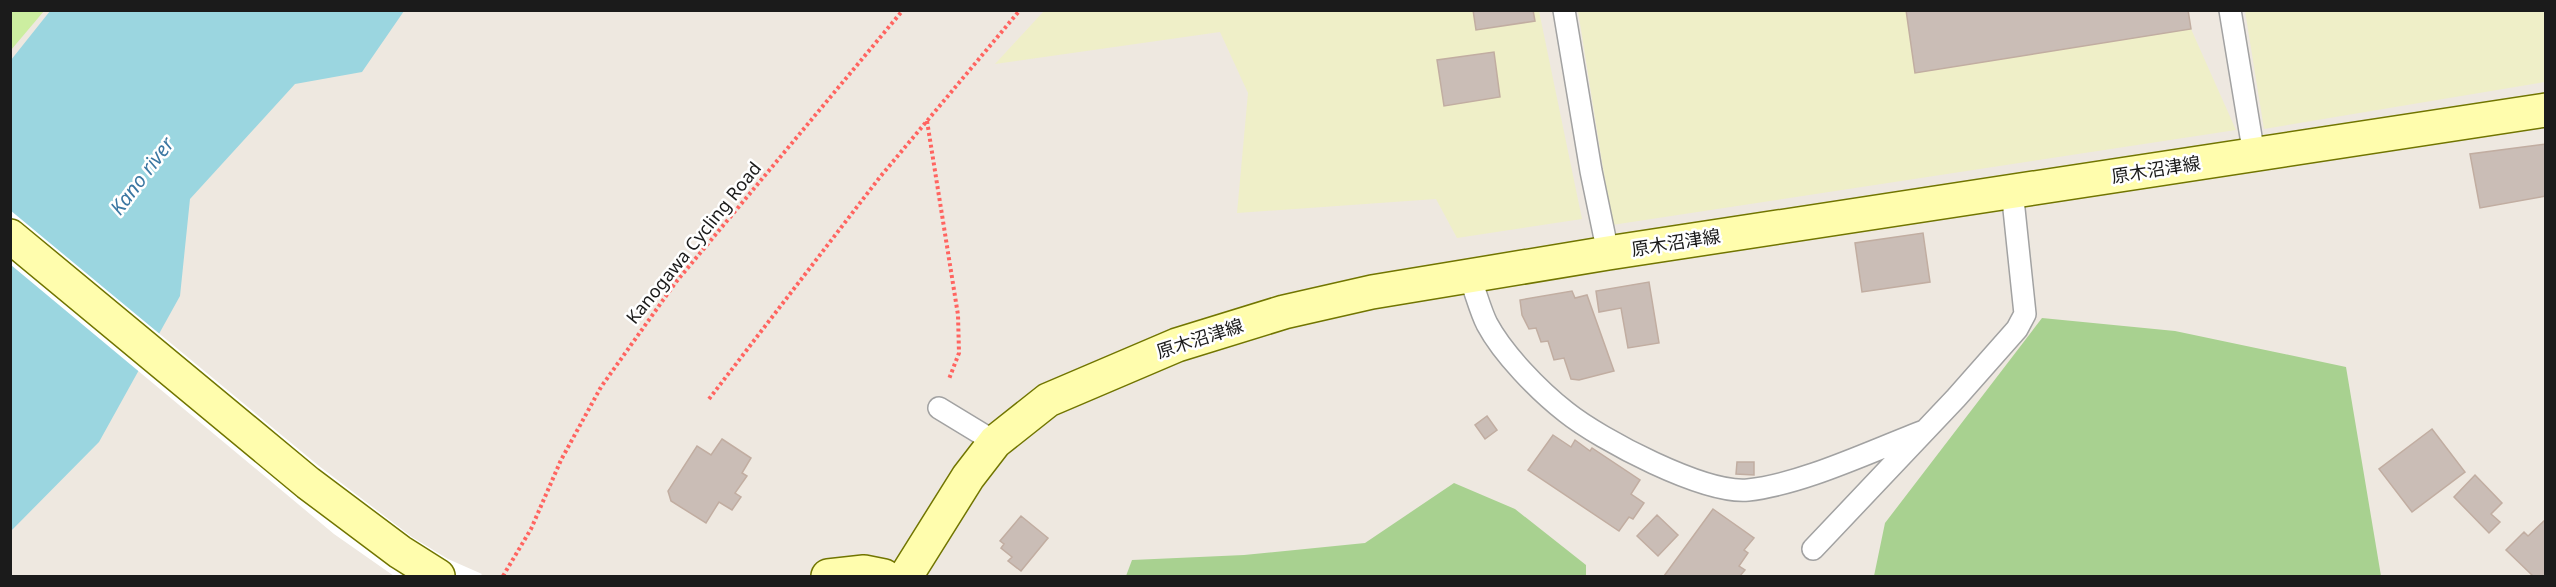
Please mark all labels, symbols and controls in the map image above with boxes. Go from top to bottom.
water label: Kano river [103,130,180,220]
street label: 原木沼津線 [2110,150,2202,188]
street label: Kanogawa Cycling Road [620,156,766,328]
street label: 原木沼津線 [1630,223,1722,261]
street label: 原木沼津線 [1153,313,1246,363]

